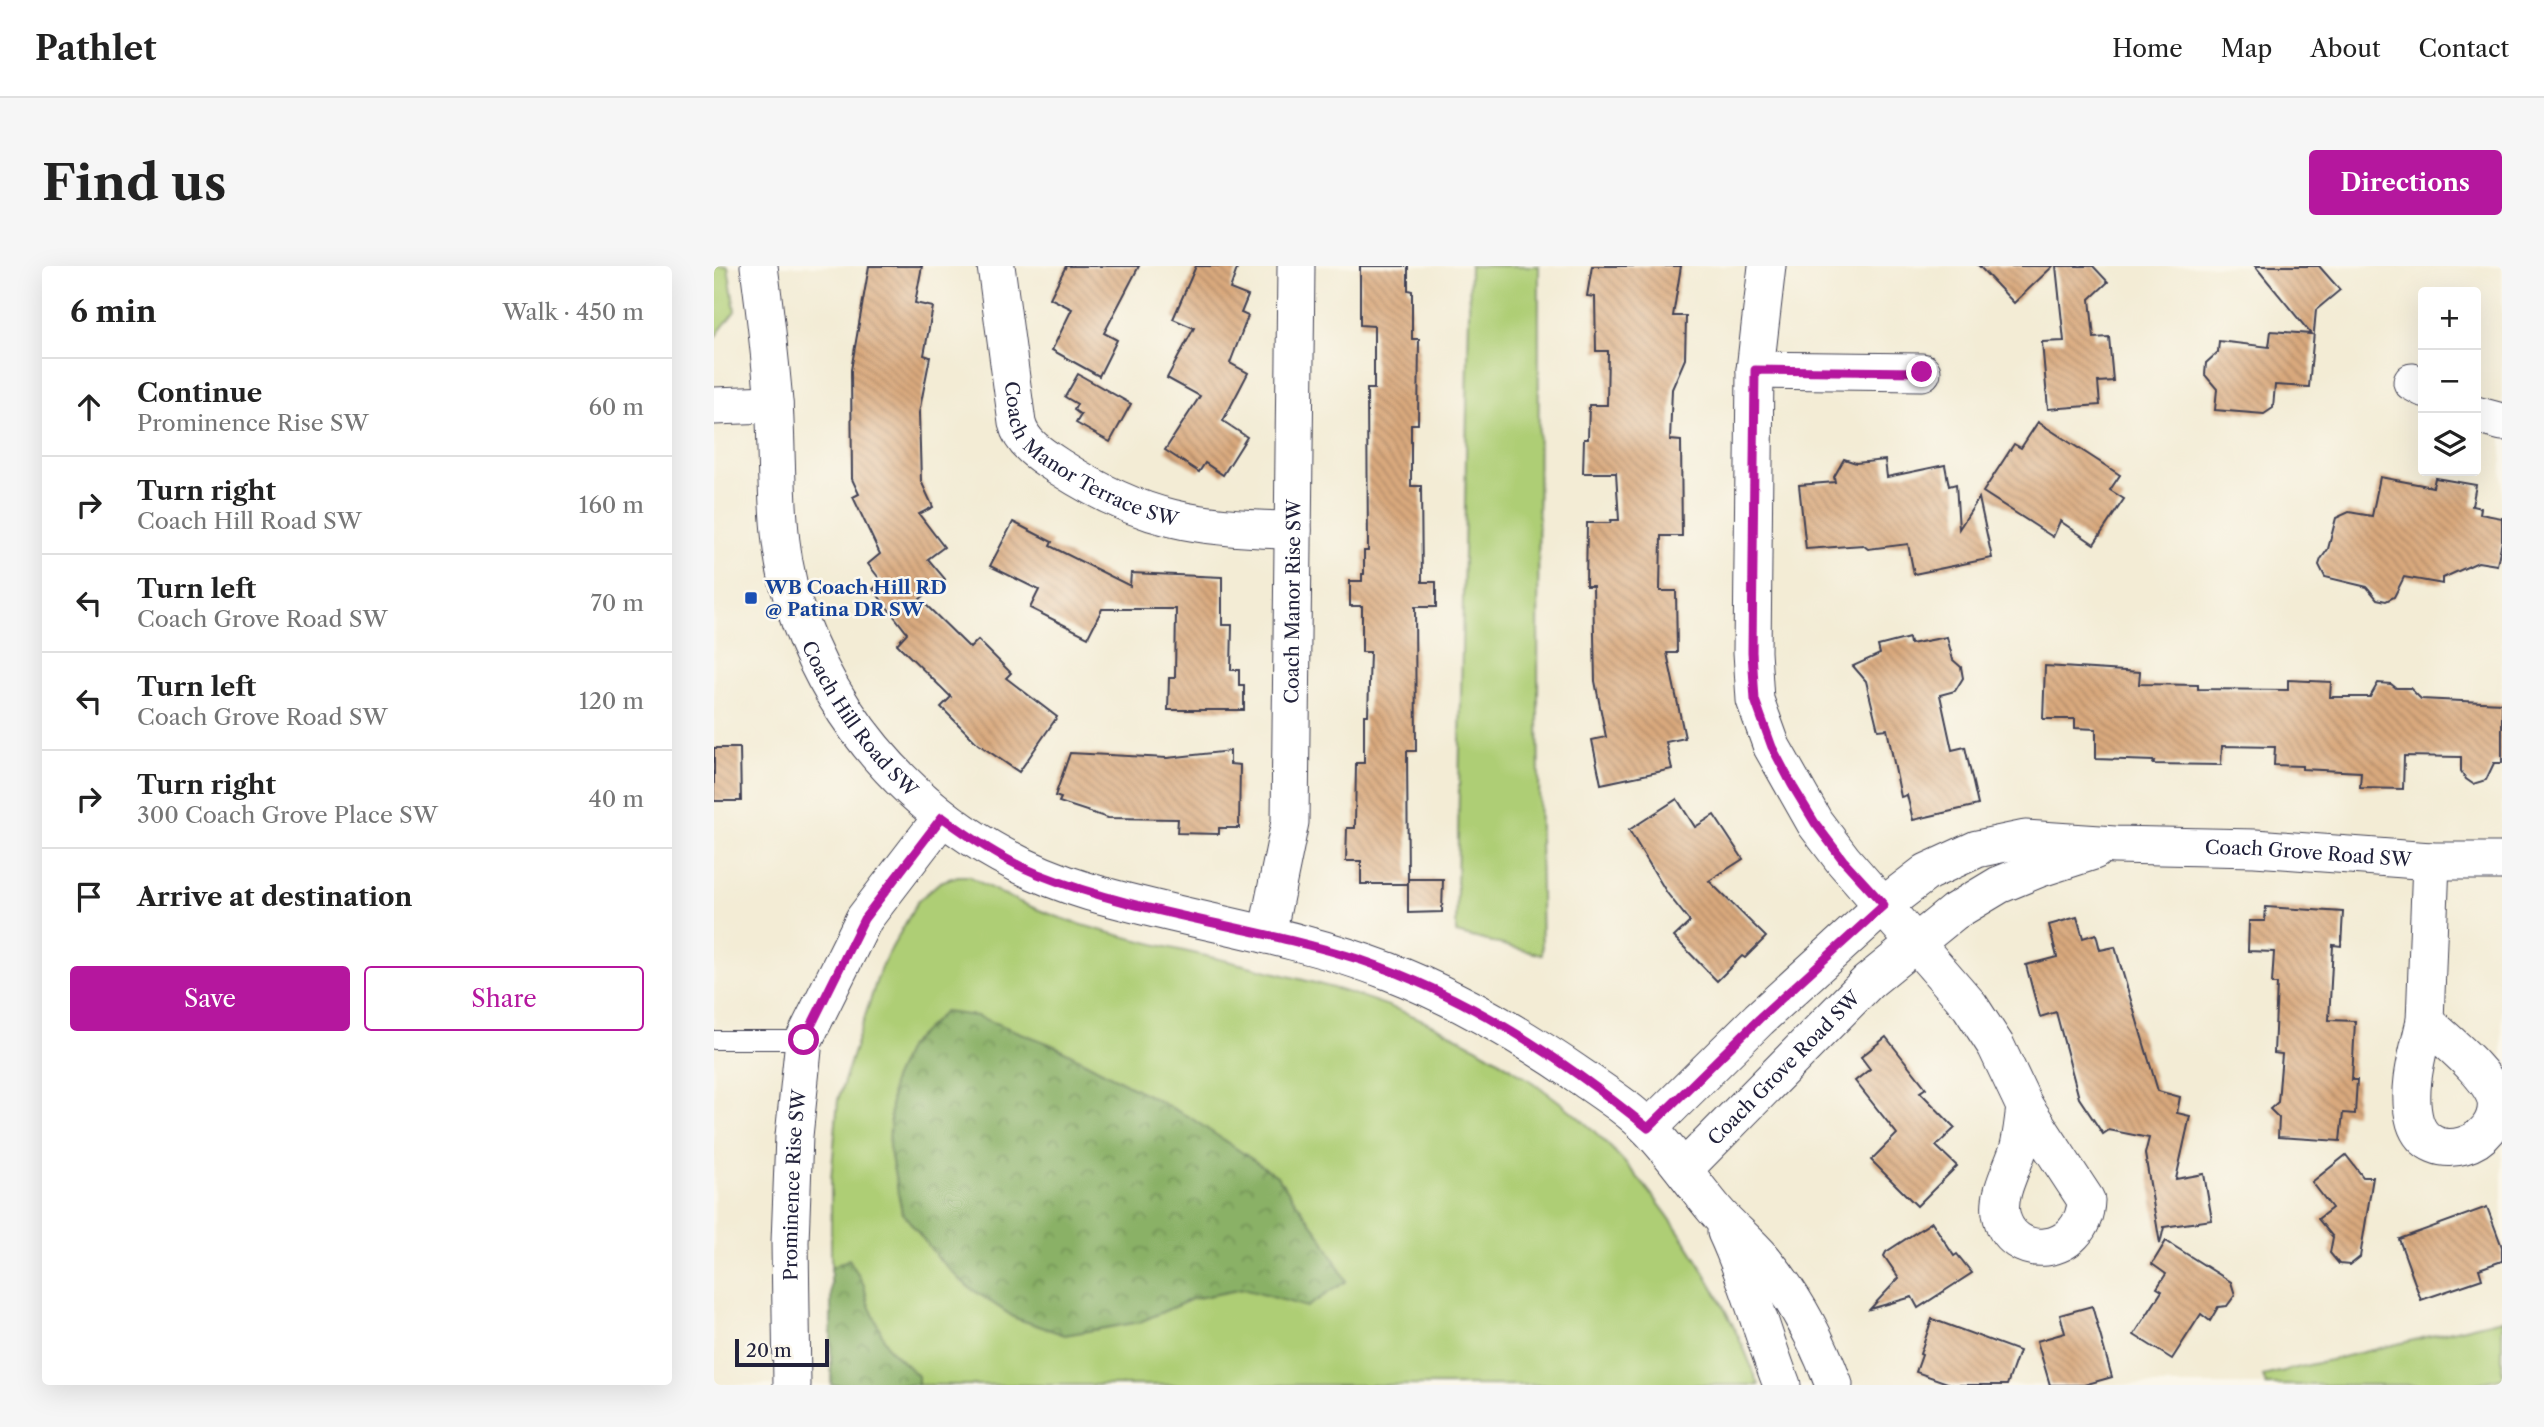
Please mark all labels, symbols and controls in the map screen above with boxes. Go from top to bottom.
text: Pathlet [35,28,157,69]
text: Home [2112,34,2183,63]
text: Map [2221,34,2272,63]
text: About [2310,34,2381,63]
text: Contact [2419,34,2509,63]
button: Directions [2309,150,2502,215]
text: Find us [42,152,226,213]
map controls [2418,287,2481,476]
button: + [2418,287,2481,350]
text: 6 min [70,293,157,330]
text: Walk · 450 m [502,298,644,326]
button: − [2418,350,2481,413]
route end [1906,356,1937,387]
text: Continue [137,377,262,409]
street label: Coach Manor Terrace SW [1000,380,1182,531]
icon: ahead [70,388,108,426]
text: 60 m [588,393,644,421]
text: Prominence Rise SW [137,409,369,437]
button: layers [2418,413,2481,476]
text: Turn right [137,475,276,507]
icon: right [70,486,108,524]
text: 160 m [579,491,644,519]
street label: Coach Manor Rise SW [1280,498,1305,704]
text: Coach Hill Road SW [137,507,362,535]
text: Turn left [137,573,256,605]
place label: WB Coach Hill RD @ Patina DR SW [764,576,947,621]
icon: left [70,584,108,622]
text: 70 m [591,589,644,617]
marker: WB Coach Hill RD @ Patina DR SW [743,590,759,606]
text: Coach Grove Road SW [137,605,388,633]
street label: Coach Hill Road SW [797,637,923,802]
text: Turn left [137,671,256,703]
icon: left [70,682,108,720]
text: 120 m [579,687,644,715]
text: Coach Grove Road SW [137,703,388,731]
text: Turn right [137,769,276,801]
icon: right [70,780,108,818]
text: 40 m [589,785,644,813]
text: 300 Coach Grove Place SW [137,801,438,829]
street label: Coach Grove Road SW [2205,835,2414,871]
icon: arrive [70,878,108,916]
text: Arrive at destination [137,881,412,913]
button: Save [70,966,350,1031]
button: Share [364,966,644,1031]
street label: Coach Grove Road SW [1703,985,1865,1150]
route start [788,1024,819,1055]
street label: Prominence Rise SW [778,1087,810,1281]
scale bar [735,1336,830,1368]
text: 20 m [746,1339,792,1362]

